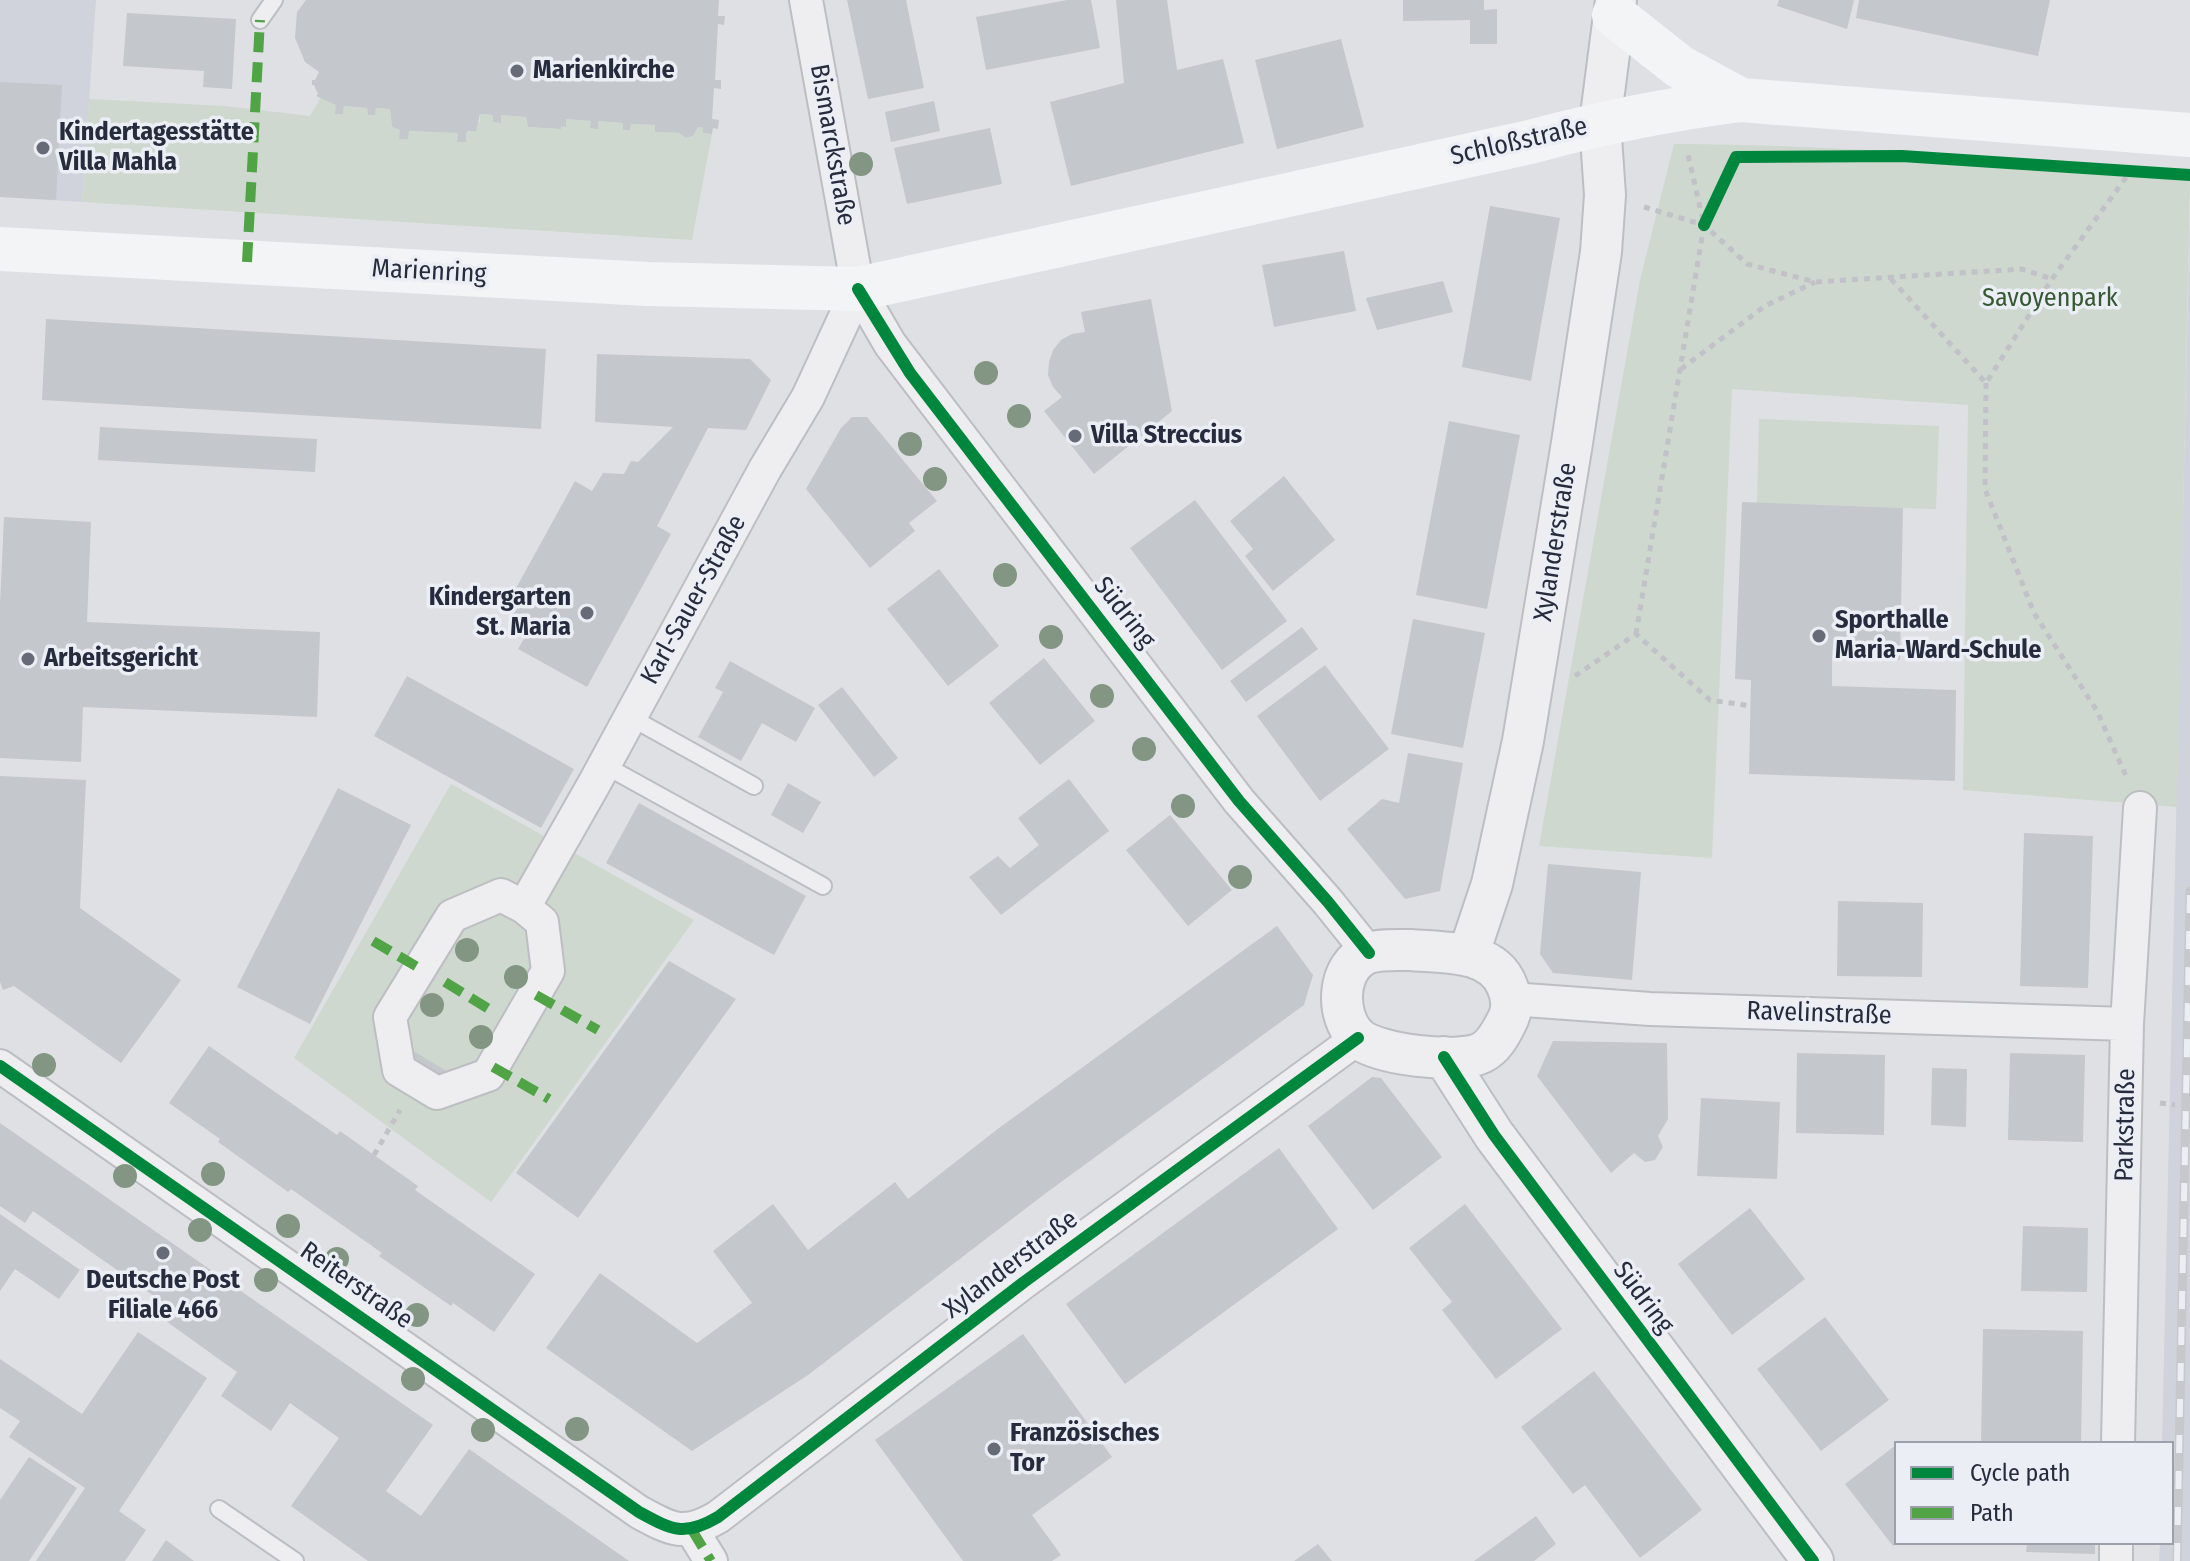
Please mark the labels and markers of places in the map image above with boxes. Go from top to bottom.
place label: Marienkirche [533,55,675,87]
marker: Marienkirche [508,62,526,80]
place label: Kindertagesstätte Villa Mahla [59,117,254,178]
marker: Kindertagesstätte Villa Mahla [34,139,52,157]
place label: Villa Streccius [1091,420,1242,452]
marker: Villa Streccius [1066,427,1084,445]
place label: Kindergarten St. Maria [429,582,571,644]
marker: Kindergarten St. Maria [578,604,596,622]
place label: Sporthalle Maria-Ward-Schule [1835,605,2041,666]
marker: Sporthalle Maria-Ward-Schule [1810,627,1828,645]
place label: Arbeitsgericht [44,643,198,675]
marker: Arbeitsgericht [19,650,37,668]
marker: Deutsche Post Filiale 466 [154,1244,172,1262]
place label: Deutsche Post Filiale 466 [86,1265,240,1326]
place label: Französisches Tor [1010,1418,1159,1480]
marker: Französisches Tor [985,1440,1003,1458]

